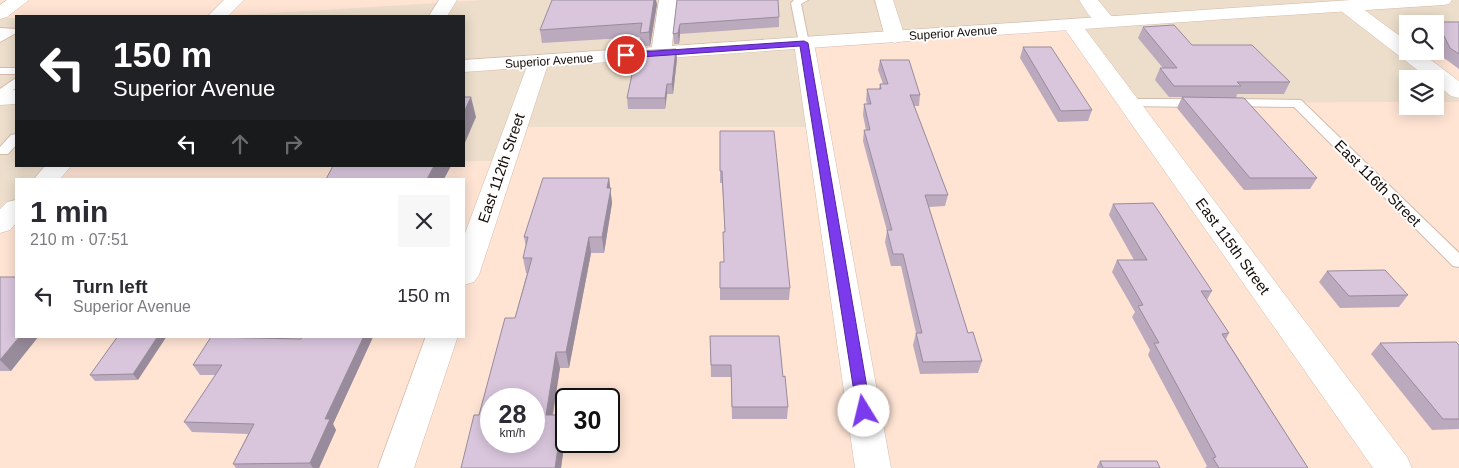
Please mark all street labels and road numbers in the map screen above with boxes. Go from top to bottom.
street label: Superior Avenue [908,23,998,43]
street label: Superior Avenue [504,51,594,71]
street label: East 112th Street [474,110,528,225]
street label: East 116th Street [1331,136,1425,230]
street label: East 115th Street [1192,195,1274,298]

